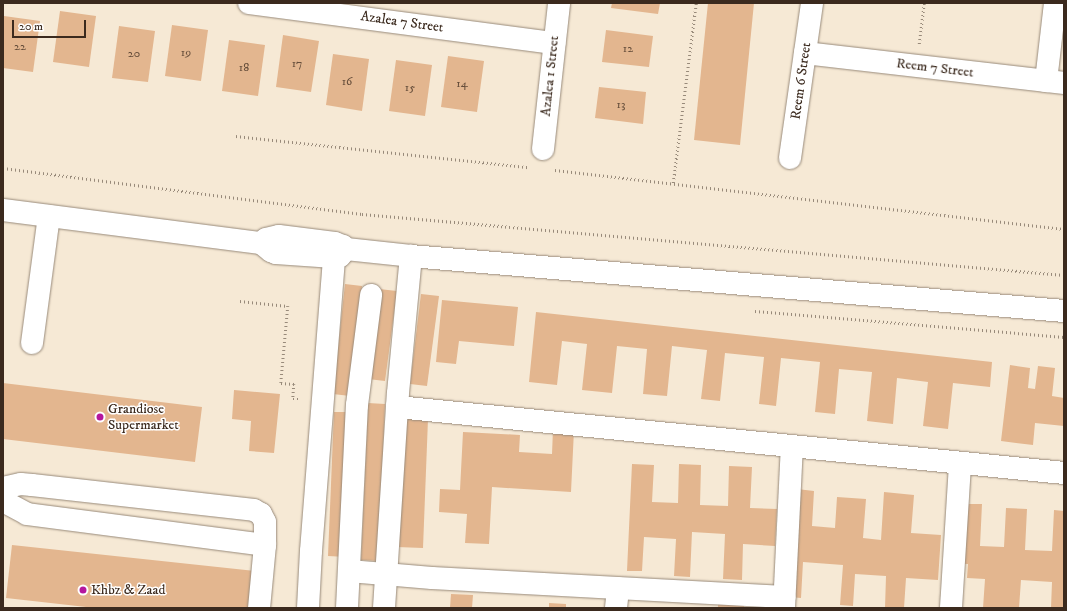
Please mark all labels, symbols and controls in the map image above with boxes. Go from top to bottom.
street label: Azalea 7 Street [360,8,444,36]
scale bar [14,12,88,38]
text: 20 m [19,19,43,34]
street label: Azalea 1 Street [537,35,563,117]
house number: 22 [14,40,26,54]
street label: Reem 6 Street [787,41,815,121]
house number: 12 [623,42,633,56]
house number: 19 [181,46,191,60]
house number: 20 [128,47,140,61]
street label: Reem 7 Street [895,55,975,81]
house number: 17 [292,57,302,71]
house number: 18 [239,61,249,75]
house number: 16 [342,75,352,89]
house number: 14 [456,77,468,91]
house number: 15 [405,81,415,95]
house number: 13 [617,98,625,112]
place label: Grandiose Supermarket [108,401,179,434]
marker: Grandiose Supermarket [95,412,105,422]
place label: Khbz & Zaad [91,582,165,598]
marker: Khbz & Zaad [78,585,88,595]

